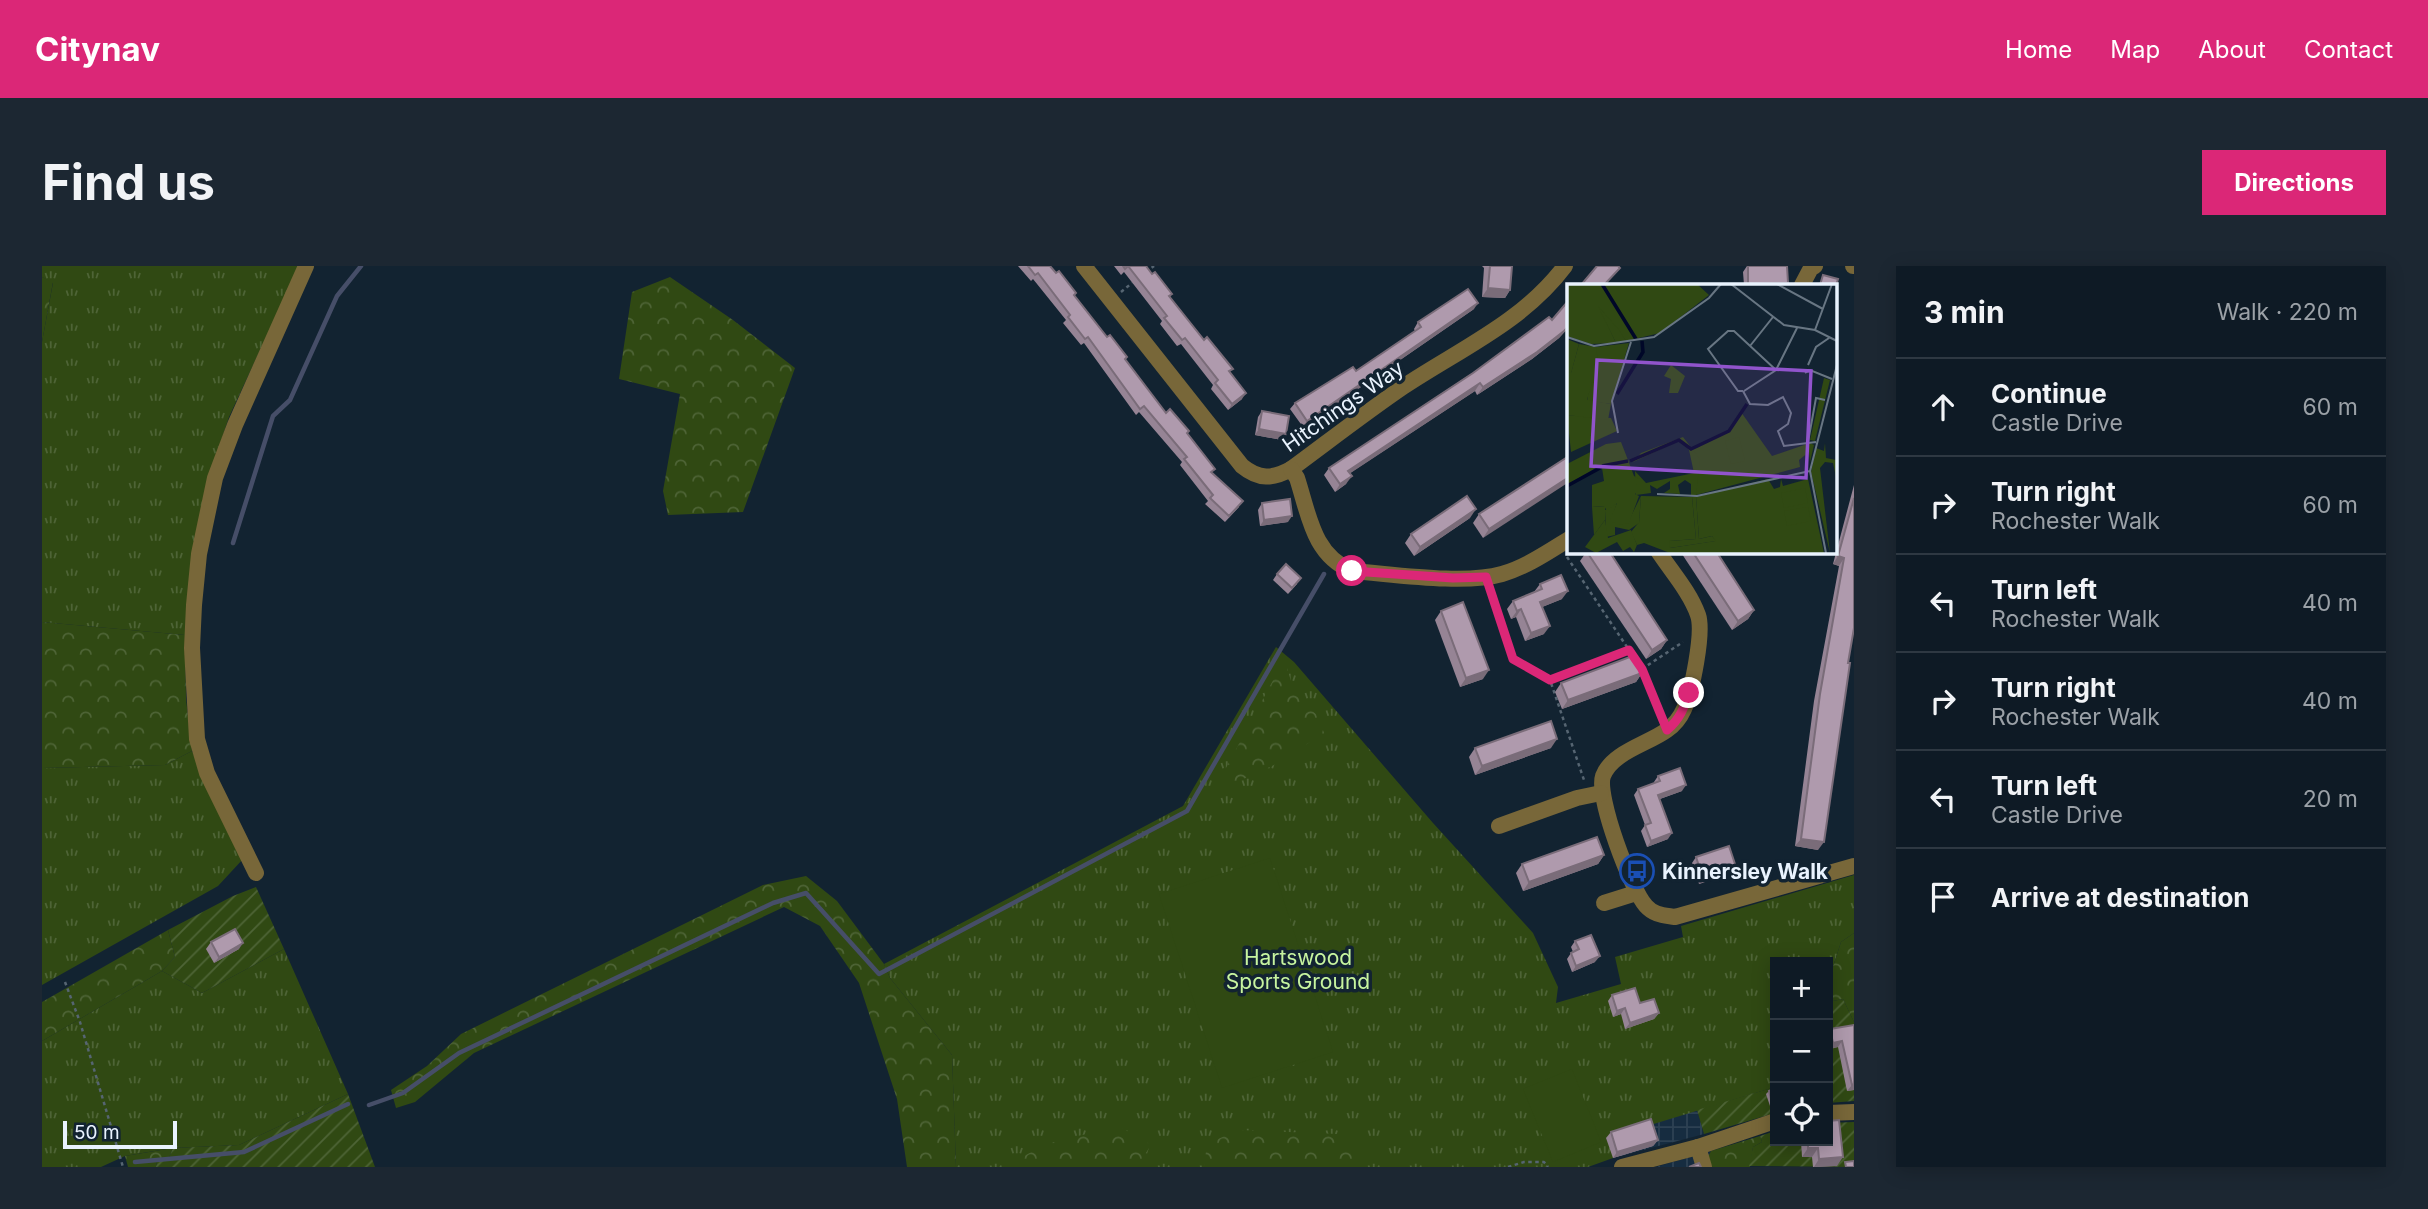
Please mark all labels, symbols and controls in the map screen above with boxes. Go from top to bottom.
text: Citynav [35,29,160,69]
text: Home [2005,35,2072,64]
text: Map [2110,35,2160,64]
text: About [2198,35,2266,64]
text: Contact [2304,35,2393,64]
button: Directions [2202,150,2386,215]
text: Find us [42,153,215,212]
inset map [1567,284,1836,553]
text: 3 min [1924,294,2005,330]
text: Walk · 220 m [2217,298,2358,326]
street label: Hitchings Way [1278,355,1409,457]
text: Continue [1991,378,2107,409]
icon: ahead [1924,388,1962,426]
text: 60 m [2303,393,2358,421]
text: Castle Drive [1991,409,2123,437]
text: Turn right [1991,476,2116,507]
icon: right [1924,486,1962,524]
text: 60 m [2303,491,2358,519]
text: Rochester Walk [1991,507,2160,535]
route start [1336,555,1367,586]
text: Turn left [1991,574,2097,605]
icon: left [1924,584,1962,622]
text: 40 m [2302,589,2358,617]
text: Rochester Walk [1991,605,2160,633]
text: Turn right [1991,672,2116,703]
route end [1673,677,1704,708]
icon: right [1924,682,1962,720]
text: 40 m [2302,687,2358,715]
text: Rochester Walk [1991,703,2160,731]
text: Turn left [1991,770,2097,801]
icon: left [1924,780,1962,818]
text: 20 m [2303,785,2358,813]
text: Castle Drive [1991,801,2123,829]
bus stop icon: Kinnersley Walk [1618,852,1656,890]
place label: Kinnersley Walk [1662,859,1829,884]
icon: arrive [1924,878,1962,916]
text: Arrive at destination [1991,882,2250,913]
park label: Hartswood Sports Ground [1226,945,1370,994]
map controls [1770,957,1833,1146]
button: + [1770,957,1833,1020]
button: − [1770,1020,1833,1083]
button: locate [1770,1083,1833,1146]
scale bar [63,1118,177,1150]
text: 50 m [74,1121,120,1144]

